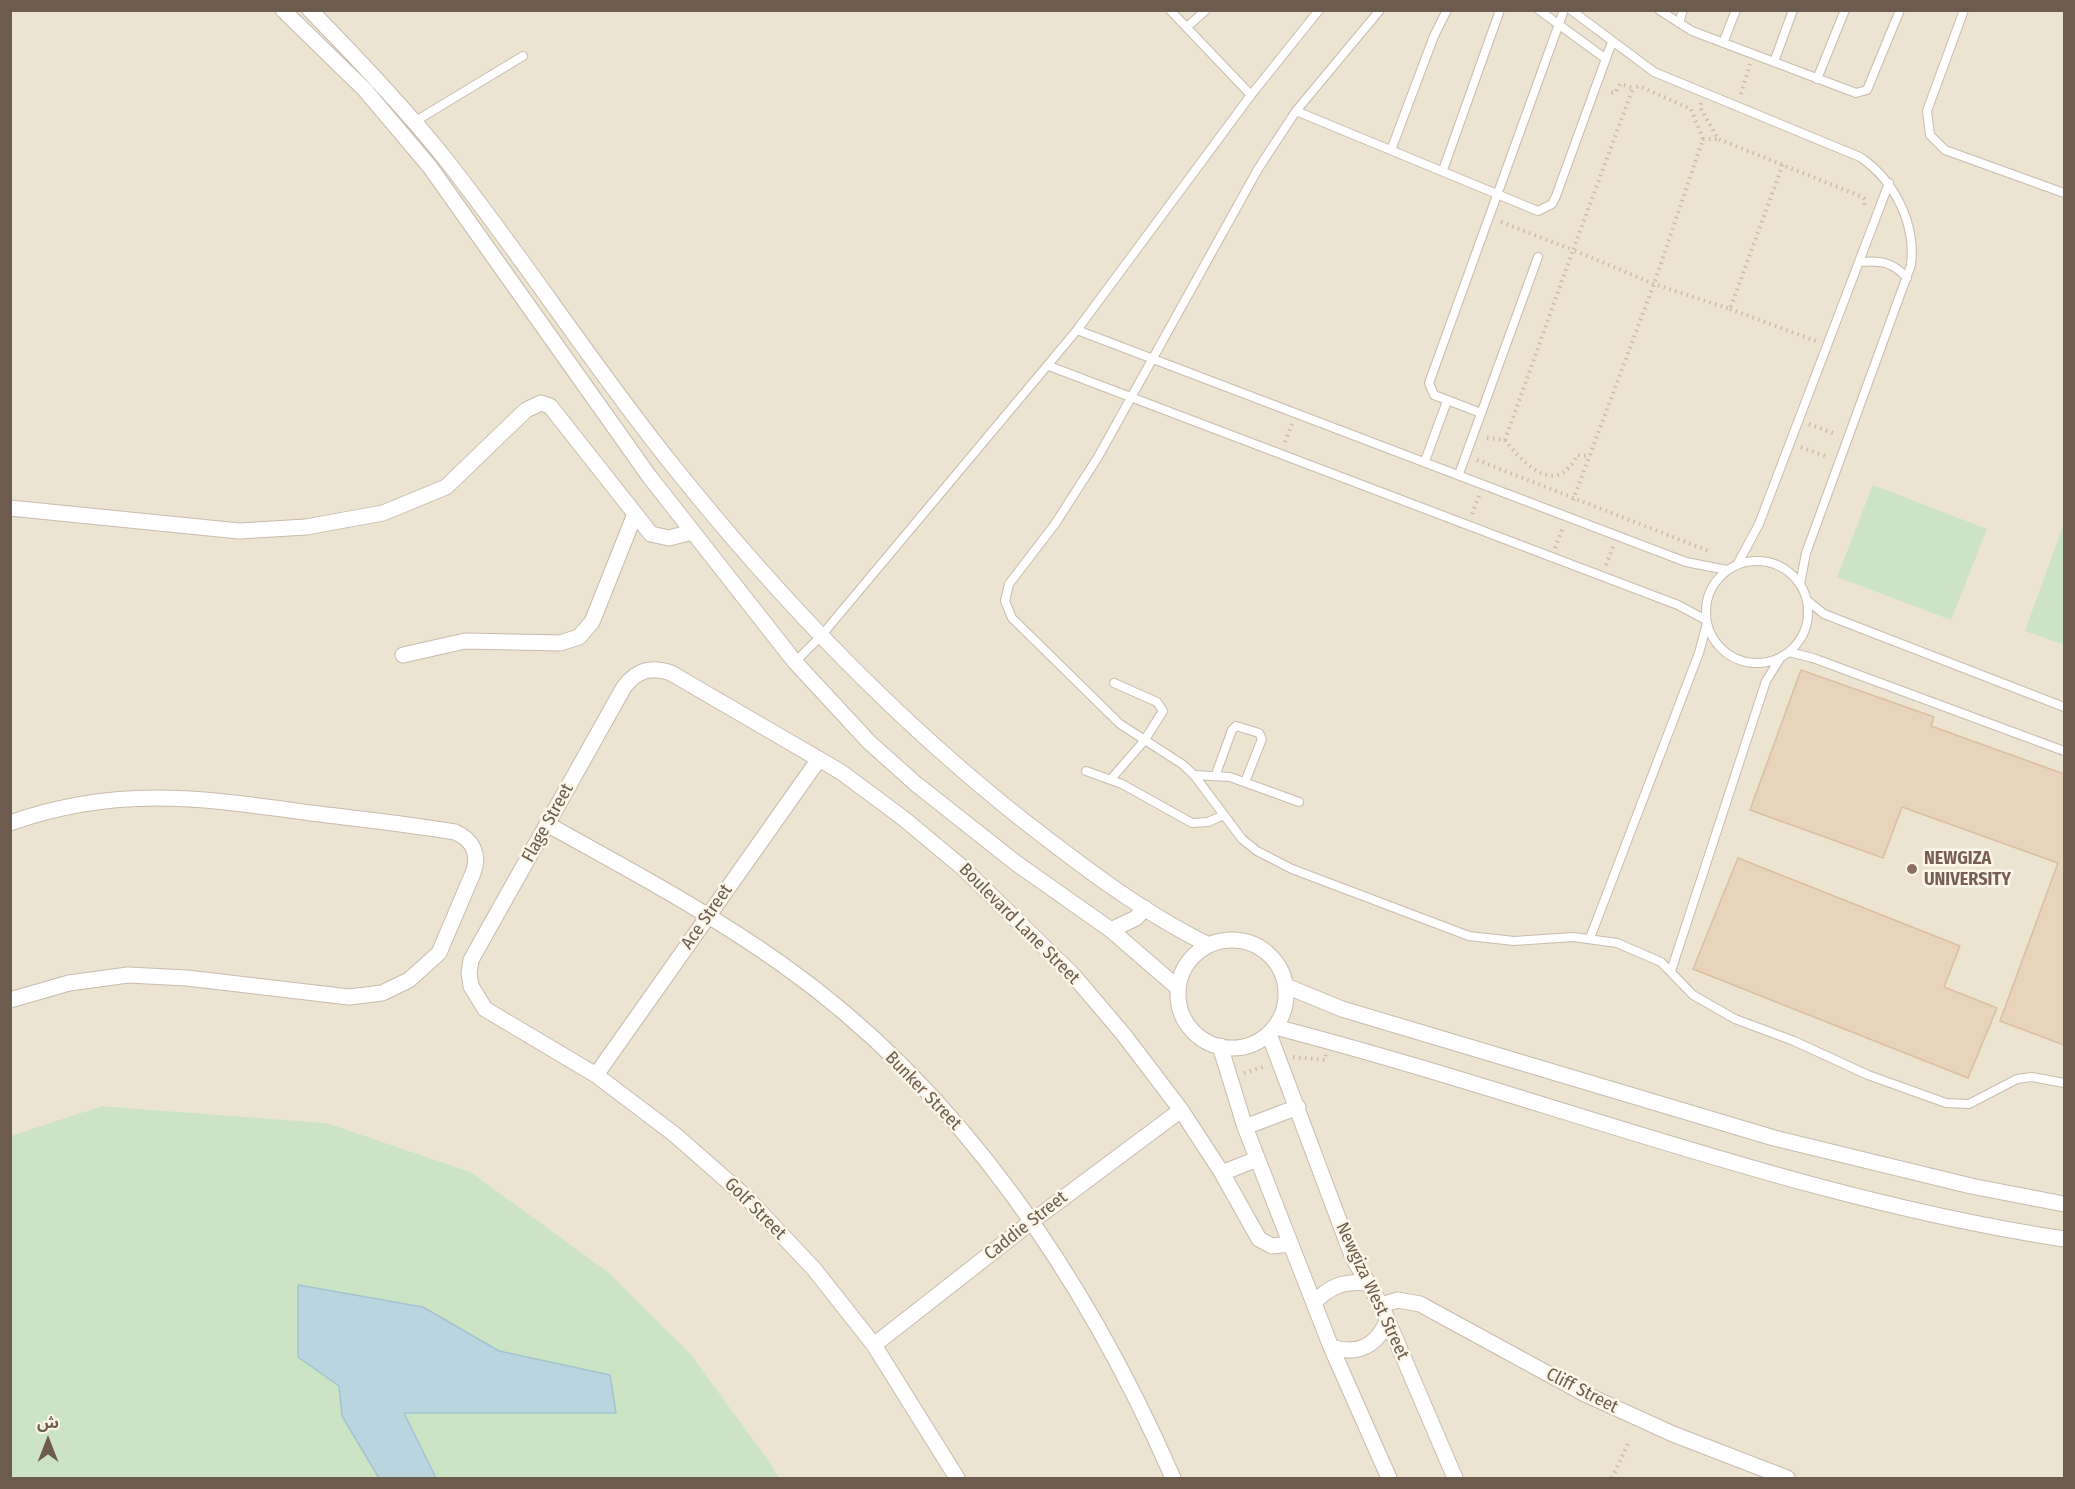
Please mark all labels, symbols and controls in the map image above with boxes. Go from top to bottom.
street label: Flage Street [518,780,578,866]
place label: NEWGIZA UNIVERSITY [1924,848,2011,890]
street label: Boulevard Lane Street [954,859,1084,989]
marker: NEWGIZA UNIVERSITY [1905,862,1919,876]
street label: Ace Street [677,880,737,954]
street label: Bunker Street [880,1047,966,1135]
street label: Golf Street [720,1174,790,1244]
street label: Caddie Street [980,1187,1072,1265]
street label: Newgiza West Street [1331,1219,1413,1363]
street label: Cliff Street [1542,1364,1622,1418]
north arrow [18,1411,78,1471]
text: ش [37,1413,59,1432]

